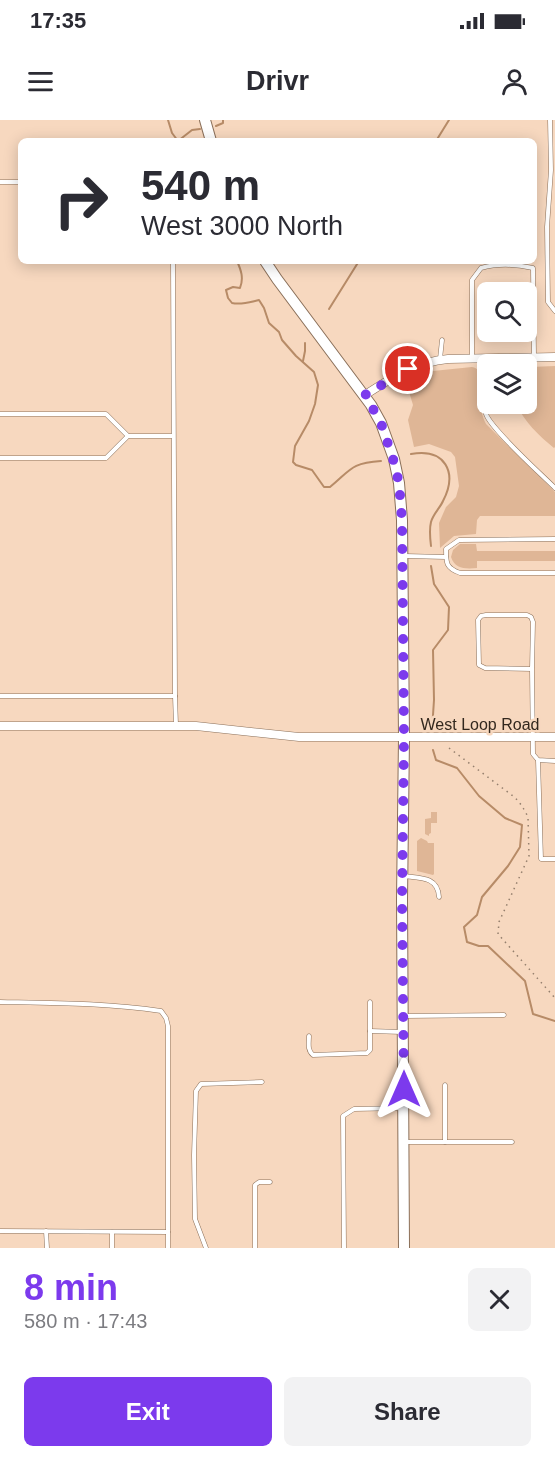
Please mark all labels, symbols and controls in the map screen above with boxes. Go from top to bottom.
text: 17:35 [30,8,86,33]
icon: menu [24,65,57,98]
icon: person [498,65,531,98]
text: Drivr [246,66,309,96]
icon: right [42,162,120,240]
text: 540 m [141,162,260,209]
text: West 3000 North [141,211,343,241]
map controls [477,282,537,414]
button: search [477,282,537,342]
pin [382,343,433,394]
icon: arrive [391,352,424,385]
button: layers [477,354,537,414]
street label: West Loop Road [421,716,539,733]
position arrow [372,1057,436,1121]
text: 8 min [24,1267,118,1308]
button: close [468,1268,531,1331]
text: 580 m · 17:43 [24,1310,147,1332]
button: Exit [24,1377,272,1446]
button: Share [284,1377,531,1446]

